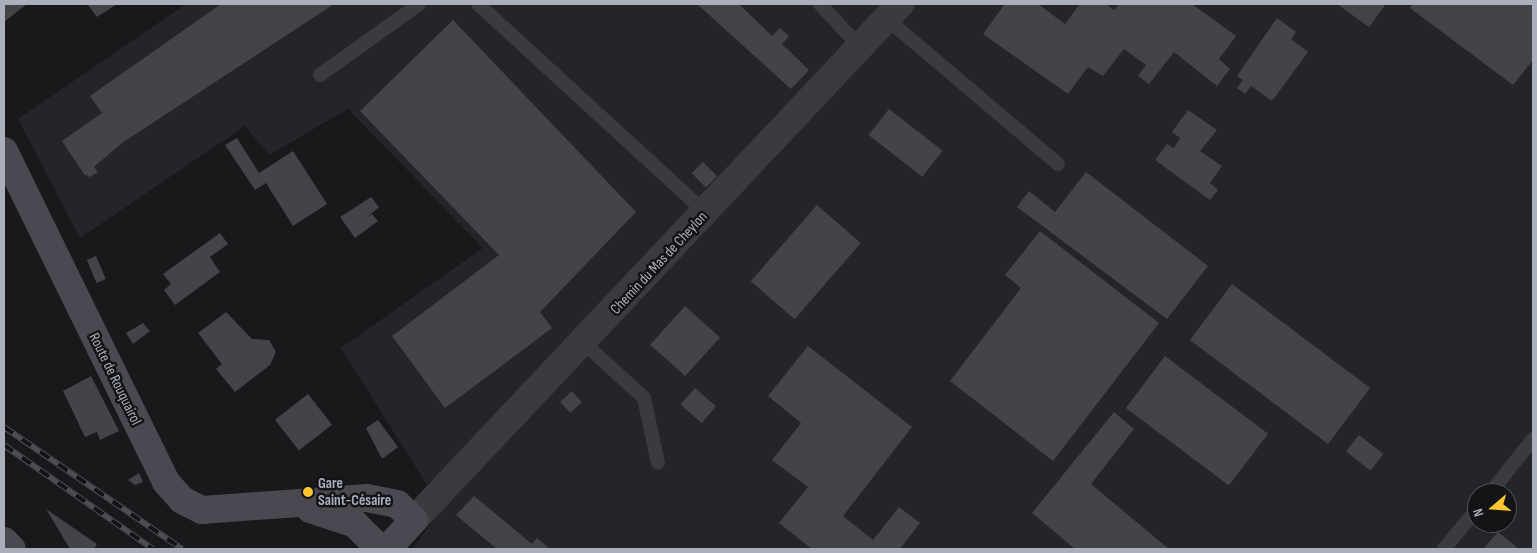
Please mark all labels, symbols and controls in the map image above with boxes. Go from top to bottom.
street label: Chemin du Mas de Cheylon [607,208,711,318]
street label: Route de Rouquairol [85,330,145,428]
place label: Gare Saint-Césaire [318,474,391,509]
north arrow [1467,483,1517,533]
marker: Gare Saint-Césaire [302,486,314,498]
text: N [1469,506,1487,519]

